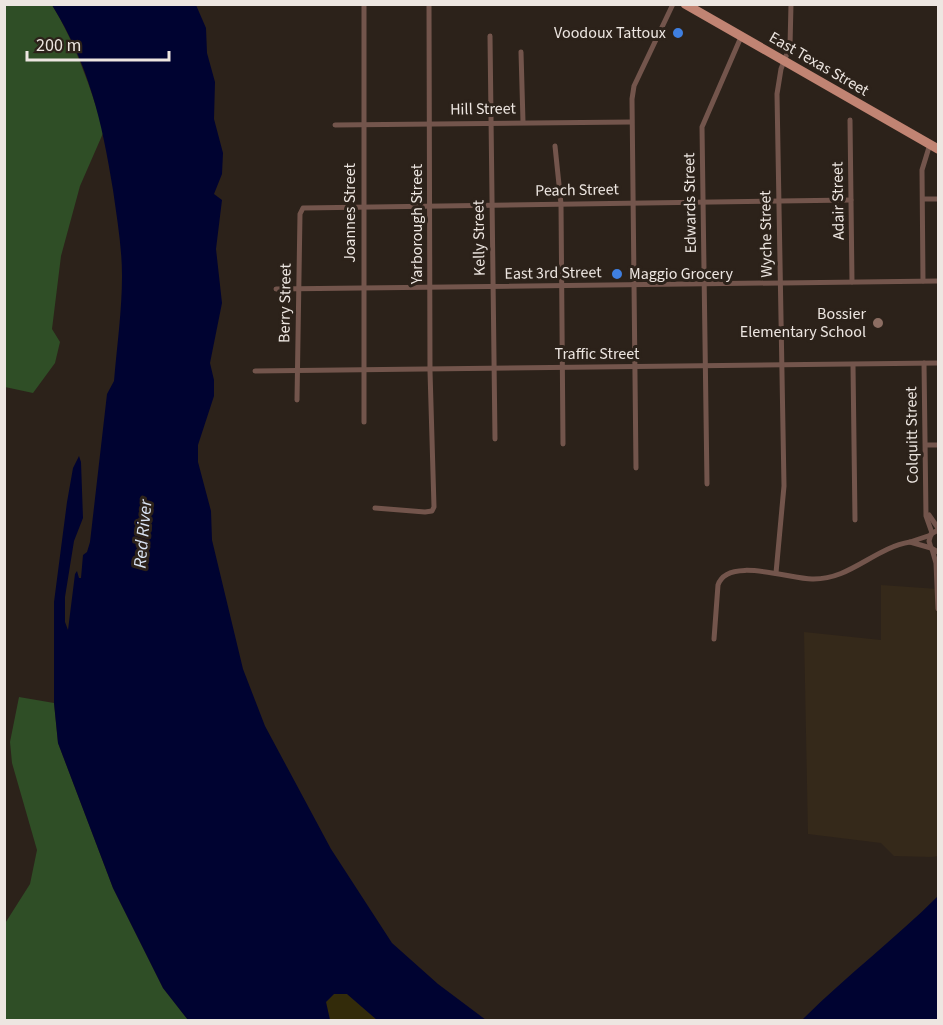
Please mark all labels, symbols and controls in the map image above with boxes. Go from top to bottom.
place label: Voodoux Tattoux [554,22,666,44]
scale bar [27,24,170,62]
marker: Voodoux Tattoux [671,26,685,40]
street label: East Texas Street [765,27,873,102]
text: 200 m [36,33,81,58]
street label: Hill Street [450,97,517,121]
street label: Edwards Street [678,152,702,254]
street label: Adair Street [826,161,850,240]
street label: Joannes Street [339,163,361,263]
street label: Yarborough Street [406,163,428,285]
street label: Peach Street [535,178,620,202]
street label: Wyche Street [754,190,778,278]
street label: Kelly Street [467,199,491,276]
street label: East 3rd Street [504,261,602,285]
street label: Berry Street [273,262,297,343]
place label: Maggio Grocery [629,263,733,285]
marker: Maggio Grocery [610,267,624,281]
place label: Bossier Elementary School [740,303,866,343]
marker: Bossier Elementary School [871,316,885,330]
street label: Traffic Street [555,343,640,365]
street label: Colquitt Street [900,386,924,484]
water label: Red River [128,498,159,569]

